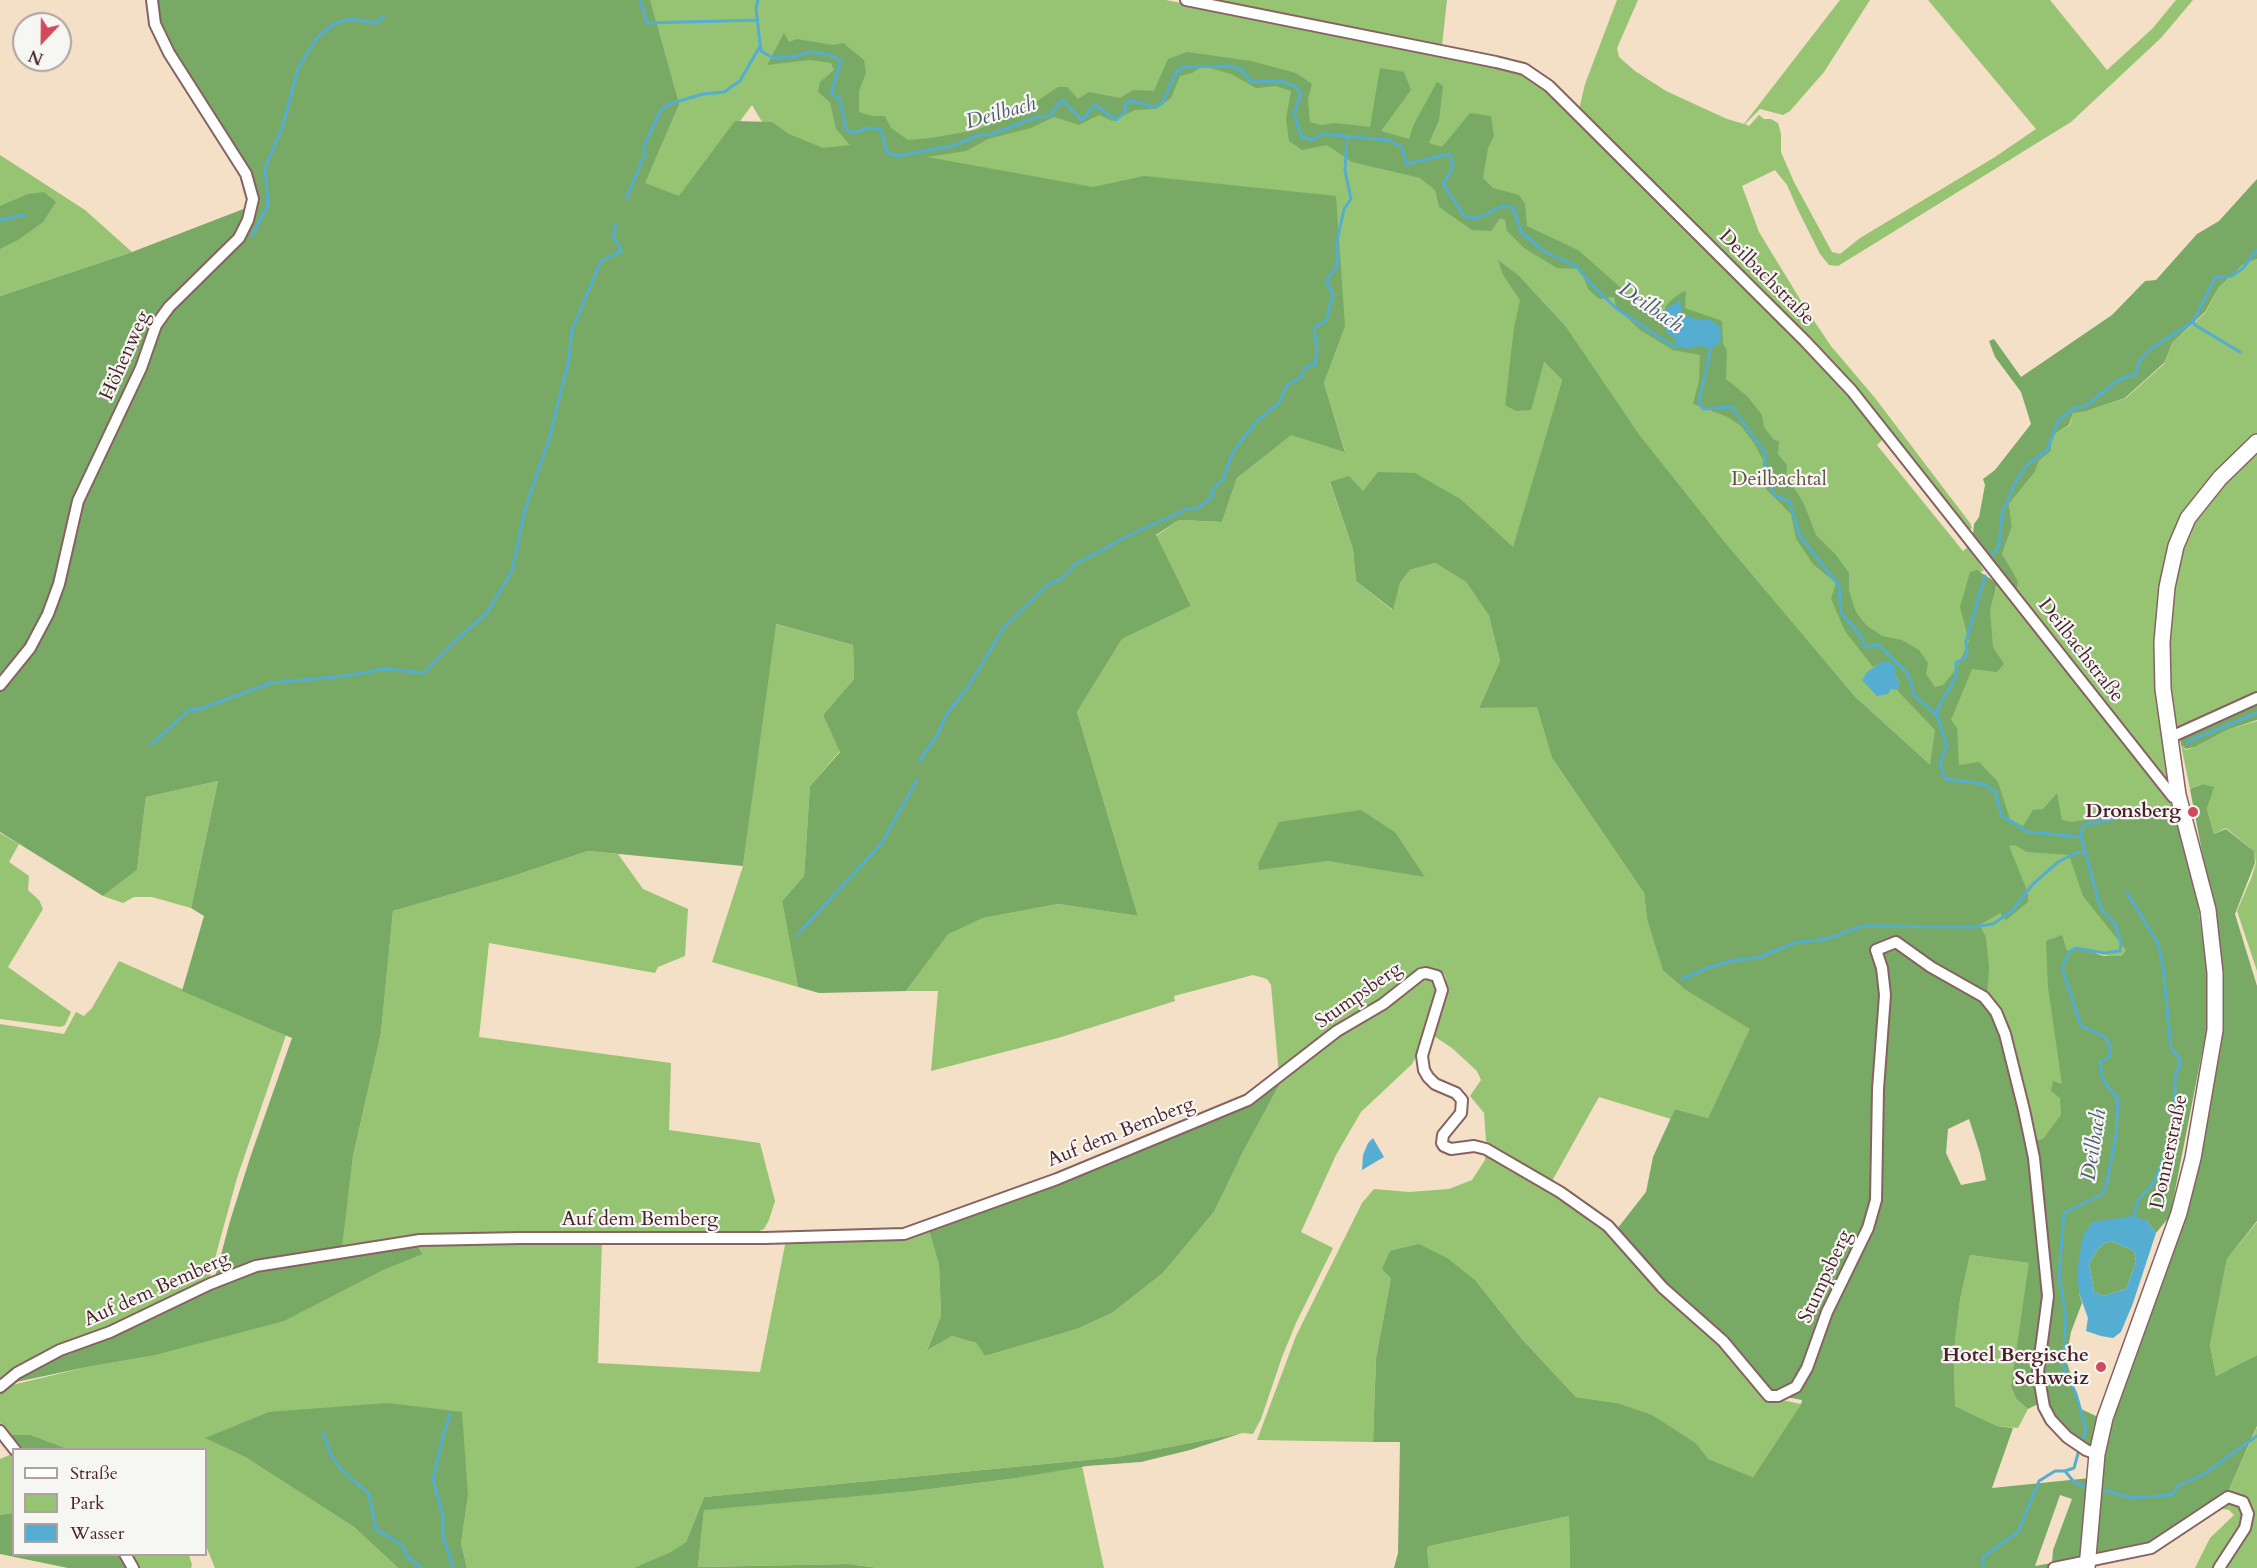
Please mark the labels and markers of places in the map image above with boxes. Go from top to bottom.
place label: Dronsberg [2085,800,2181,824]
marker: Dronsberg [2186,805,2200,819]
place label: Hotel Bergische Schweiz [1942,1344,2089,1391]
marker: Hotel Bergische Schweiz [2094,1360,2108,1374]

